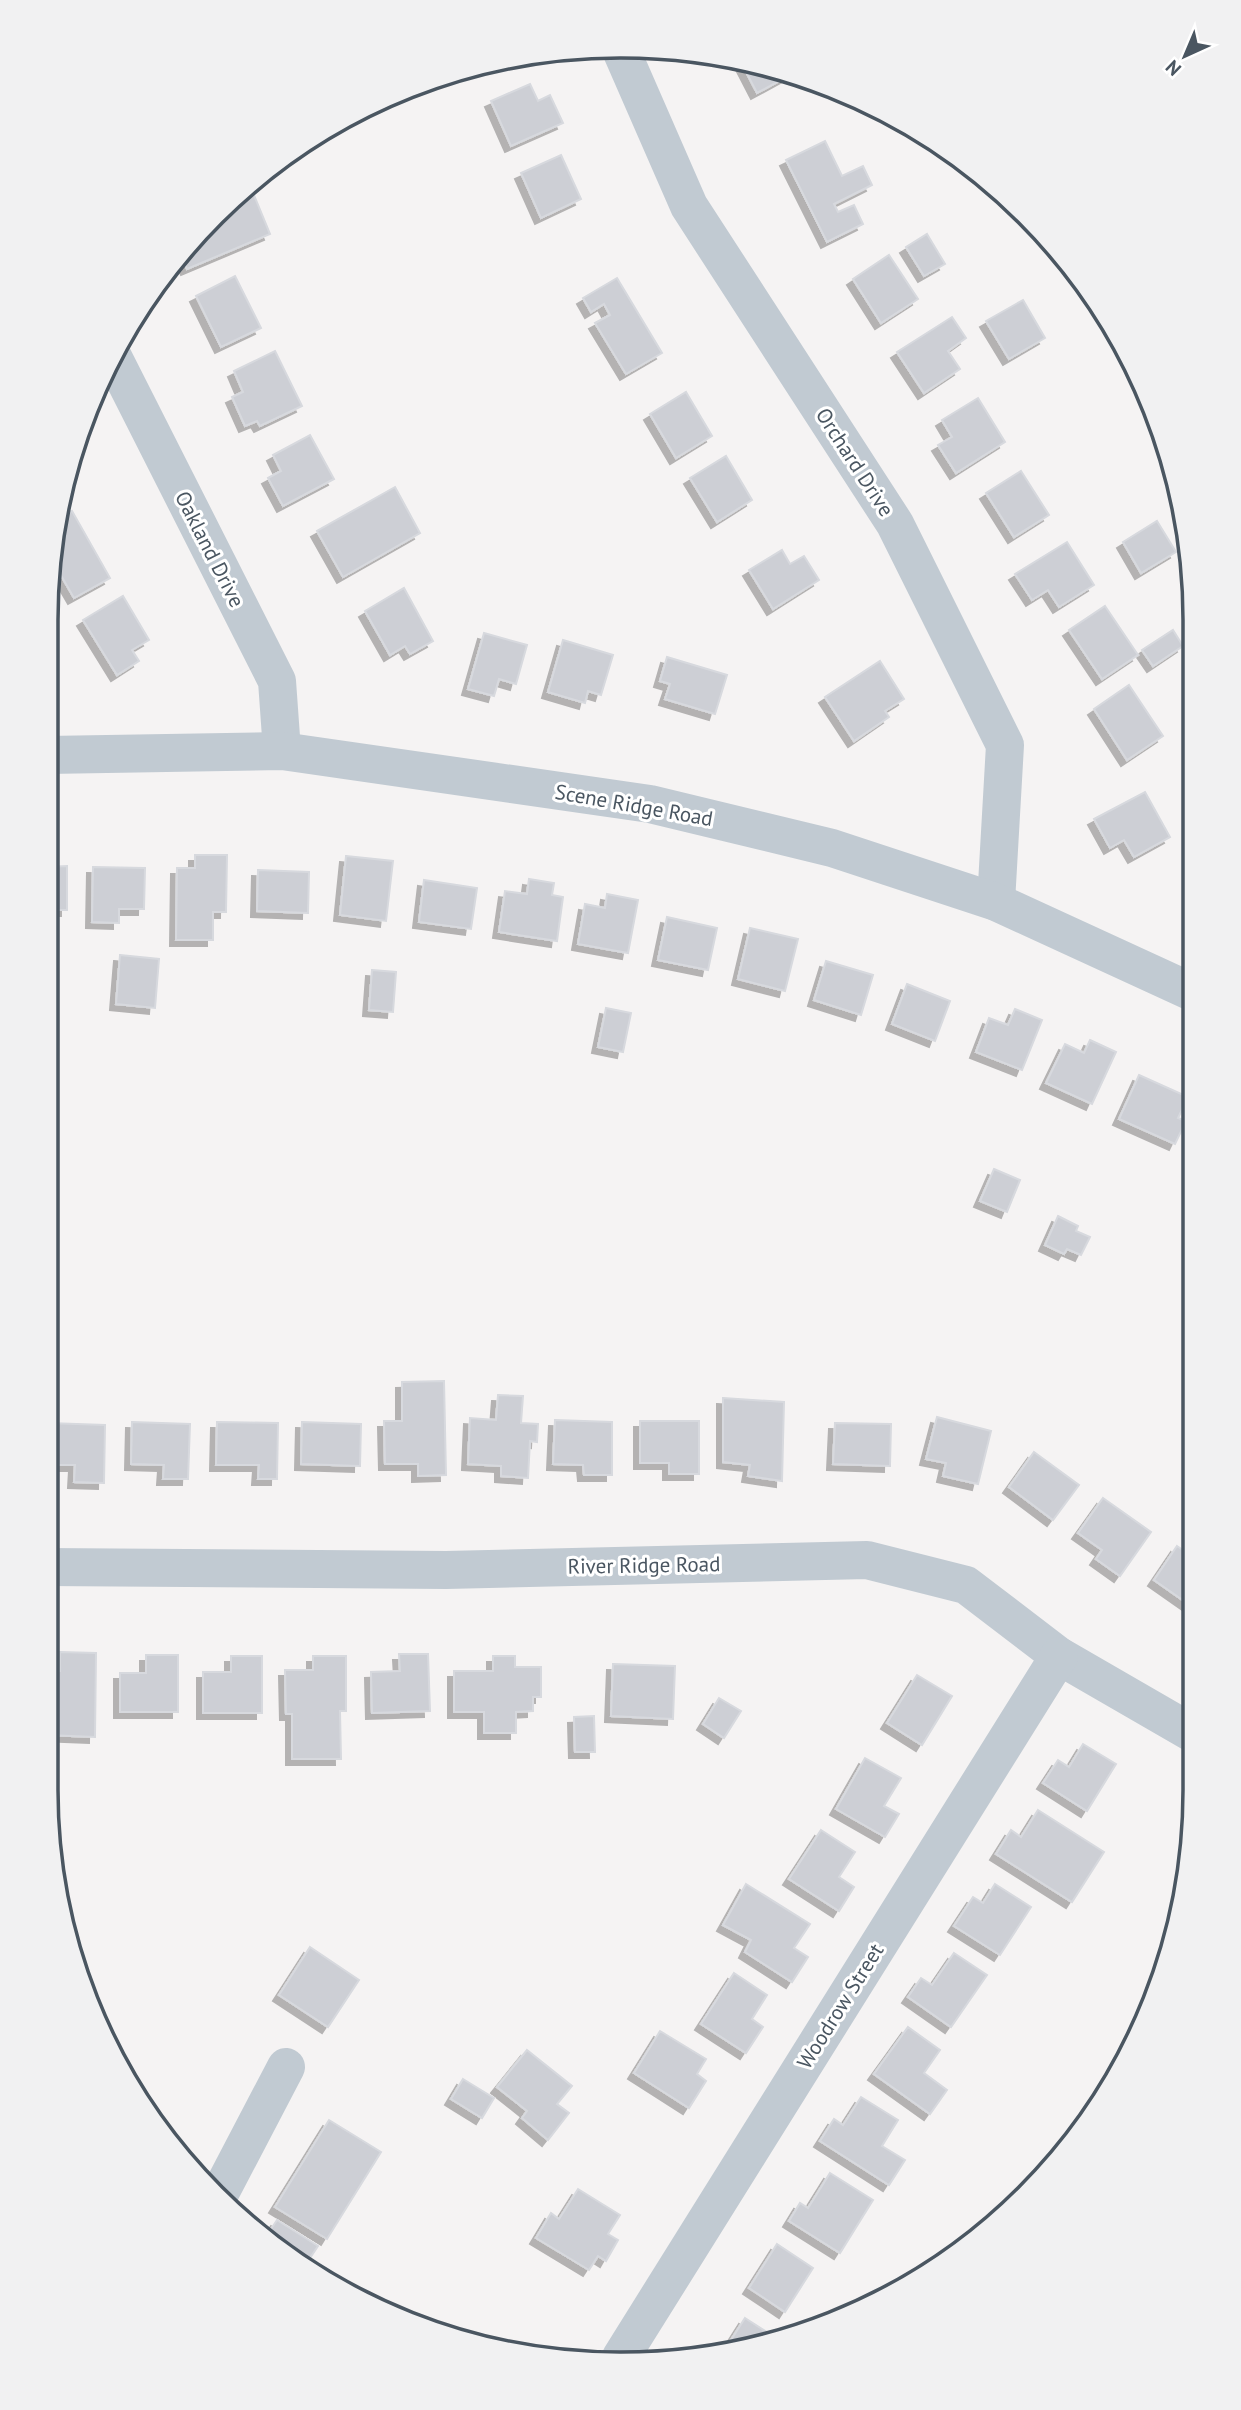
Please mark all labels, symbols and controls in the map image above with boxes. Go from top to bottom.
north arrow [1150,21,1220,91]
text: N [1160,55,1186,81]
street label: Orchard Drive [810,403,900,521]
street label: Oakland Drive [169,486,251,612]
street label: Scene Ridge Road [553,778,715,832]
street label: River Ridge Road [567,1550,721,1580]
street label: Woodrow Street [791,1938,889,2074]

